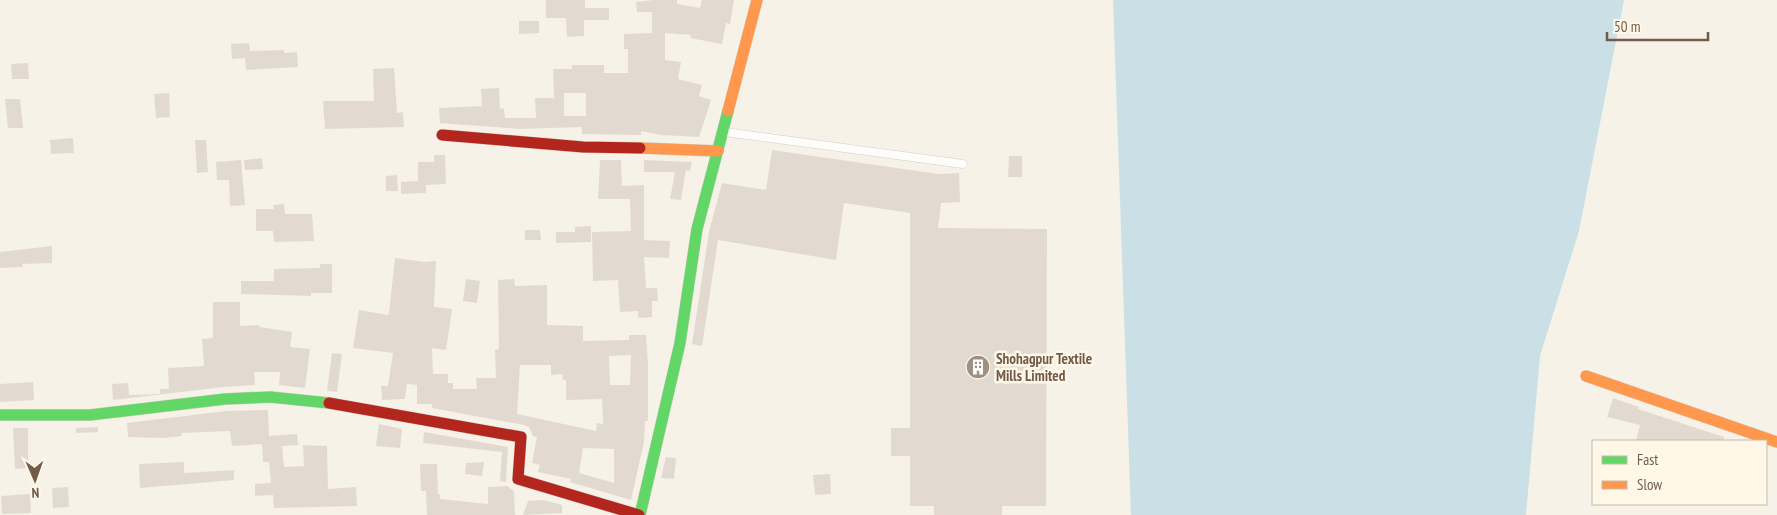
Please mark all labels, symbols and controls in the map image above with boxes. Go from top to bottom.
scale bar [1607,10,1708,42]
text: 50 m [1614,17,1640,36]
place label: Shohagpur Textile Mills Limited [996,349,1092,385]
building icon: Shohagpur Textile Mills Limited [965,354,991,380]
legend [1592,440,1767,505]
text: Fast [1637,450,1658,469]
north arrow [10,455,60,505]
text: Slow [1637,475,1662,494]
text: N [31,484,40,502]

